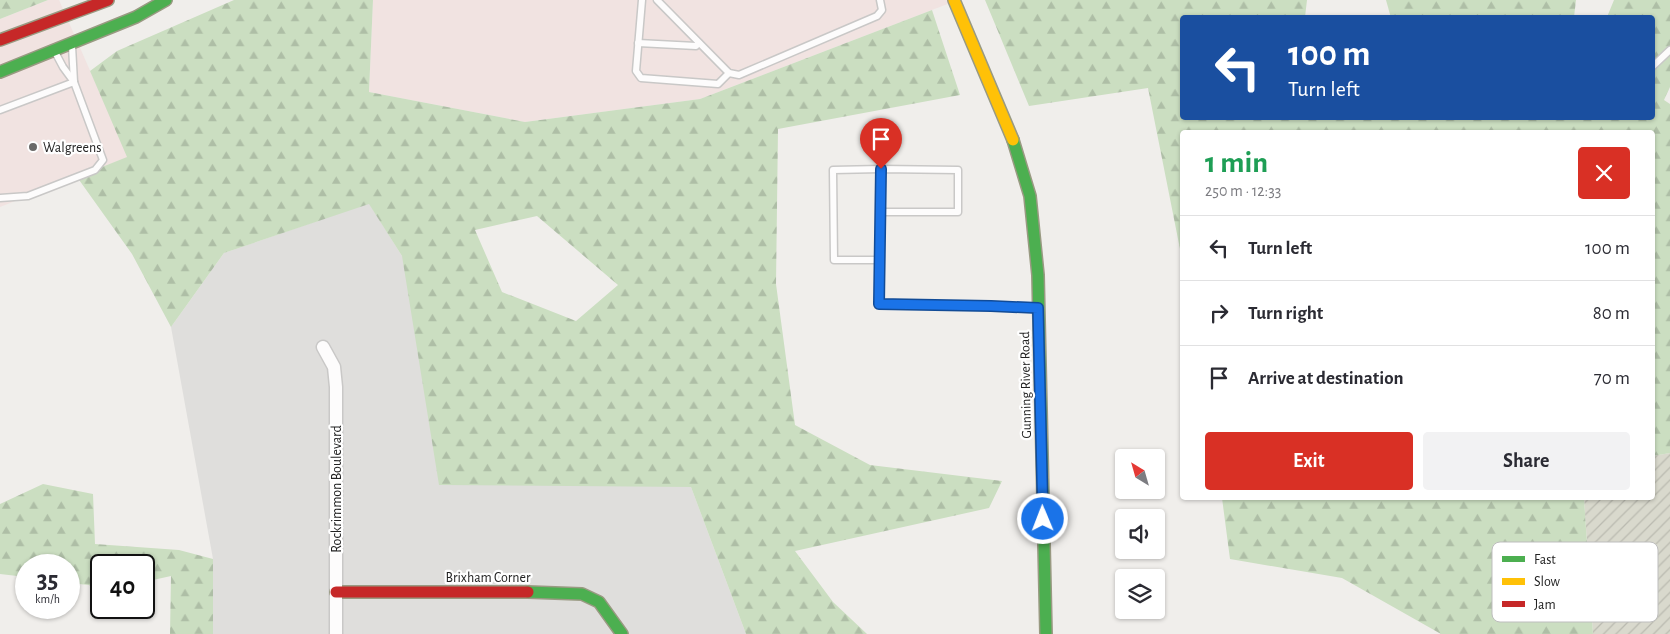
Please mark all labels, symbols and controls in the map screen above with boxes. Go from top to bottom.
icon: left [1205,35,1270,100]
text: 100 m [1288,37,1371,72]
text: Turn left [1288,78,1360,100]
pin [860,118,902,169]
icon: arrive [867,125,895,153]
marker: Walgreens [27,141,39,153]
place label: Walgreens [43,141,101,155]
button: close [1578,147,1630,199]
text: 1 min [1205,148,1268,178]
text: 250 m · 12:33 [1205,183,1281,199]
icon: left [1205,234,1233,262]
text: Turn left [1248,239,1312,258]
text: 100 m [1585,239,1630,258]
icon: right [1205,299,1233,327]
text: Turn right [1248,304,1323,323]
text: 80 m [1593,304,1630,323]
street label: Gunning River Road [1018,331,1034,439]
icon: arrive [1205,364,1233,392]
text: Arrive at destination [1248,369,1404,388]
text: 70 m [1594,369,1630,388]
street label: Rockrimmon Boulevard [330,425,344,553]
button: Exit [1205,432,1413,490]
button: Share [1423,432,1630,490]
north arrow [1115,449,1165,499]
map controls [1115,449,1165,619]
position arrow [1016,492,1068,544]
button: sound [1115,509,1165,559]
legend [1492,542,1658,622]
text: Fast [1534,553,1556,567]
speed limit sign: 40 [90,554,155,619]
text: 35 [37,568,58,593]
button: layers [1115,569,1165,619]
street label: Brixham Corner [446,571,531,585]
text: Slow [1534,575,1561,589]
text: km/h [35,593,60,605]
text: Jam [1534,598,1556,612]

